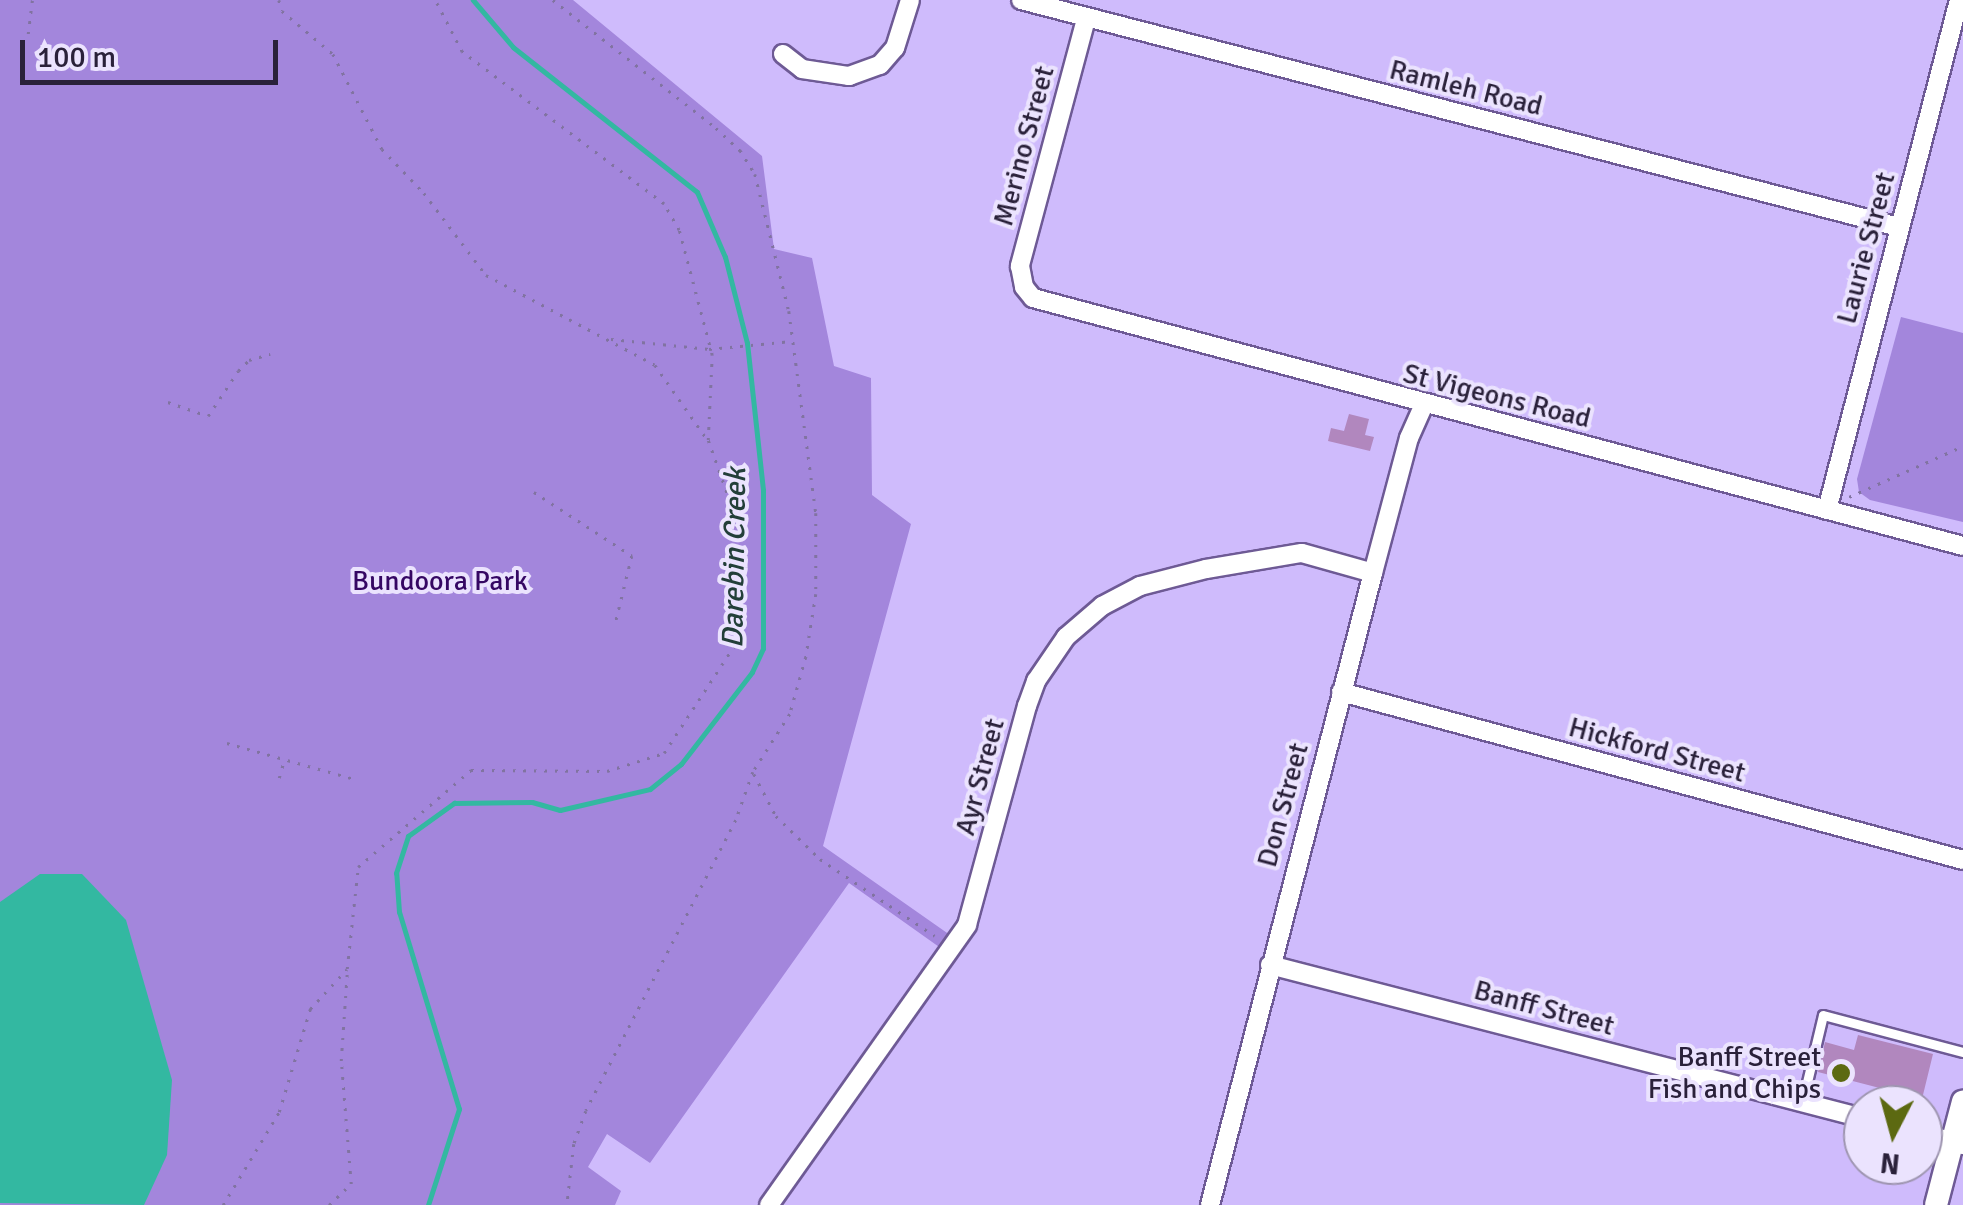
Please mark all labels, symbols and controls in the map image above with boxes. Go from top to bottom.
scale bar [25,20,282,82]
text: 100 m [37,39,116,76]
street label: Ramleh Road [1386,53,1546,123]
street label: Merino Street [987,62,1061,230]
street label: Laurie Street [1830,169,1902,327]
street label: St Vigeons Road [1400,356,1594,436]
water label: Darebin Creek [715,467,755,649]
park label: Bundoora Park [352,564,528,598]
street label: Hickford Street [1565,710,1749,790]
street label: Ayr Street [948,715,1012,839]
street label: Don Street [1250,739,1316,871]
street label: Banff Street [1470,973,1618,1043]
place label: Banff Street Fish and Chips [1648,1040,1821,1106]
marker: Banff Street Fish and Chips [1830,1062,1852,1084]
north arrow [1843,1085,1943,1185]
text: N [1879,1145,1902,1181]

